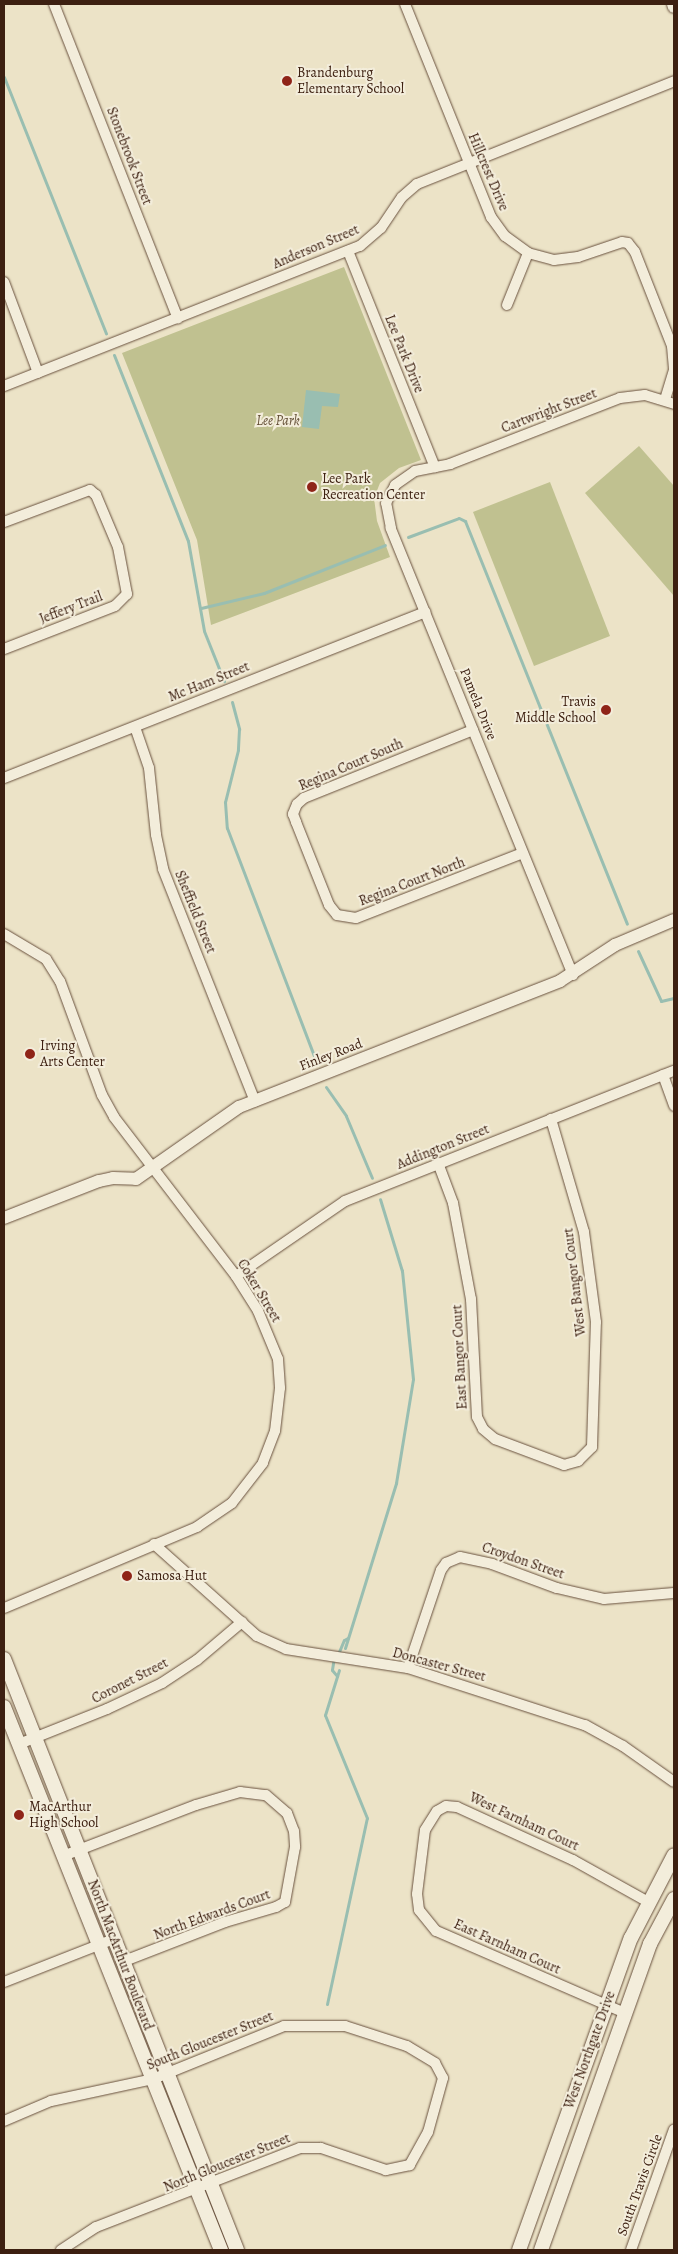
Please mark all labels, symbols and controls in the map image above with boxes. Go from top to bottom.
place label: Brandenburg Elementary School [297,65,404,98]
marker: Brandenburg Elementary School [281,75,293,87]
street label: Stonebrook Street [103,105,155,207]
street label: Hillcrest Drive [464,130,512,214]
street label: Anderson Street [270,221,362,273]
street label: Lee Park Drive [381,312,427,396]
street label: Cartwright Street [499,385,599,437]
park label: Lee Park [256,413,300,429]
place label: Lee Park Recreation Center [322,471,425,504]
marker: Lee Park Recreation Center [306,481,318,493]
street label: Jeffery Trail [37,588,105,628]
street label: Mc Ham Street [166,658,252,706]
street label: Pamela Drive [456,666,500,742]
place label: Travis Middle School [515,694,596,726]
marker: Travis Middle School [600,704,612,716]
street label: Regina Court South [296,735,406,795]
street label: Regina Court North [357,854,467,910]
street label: Sheffield Street [171,868,219,956]
street label: Finley Road [297,1035,365,1075]
place label: Irving Arts Center [40,1038,105,1070]
marker: Irving Arts Center [24,1048,36,1060]
street label: Addington Street [394,1121,492,1173]
street label: West Bangor Court [560,1227,590,1337]
street label: Coker Street [234,1256,284,1326]
street label: East Bangor Court [449,1304,471,1410]
street label: Croydon Street [480,1539,566,1583]
place label: Samosa Hut [137,1568,207,1584]
marker: Samosa Hut [121,1570,133,1582]
street label: Doncaster Street [391,1644,487,1686]
street label: Coronet Street [89,1655,171,1707]
street label: West Farnham Court [467,1789,581,1855]
place label: MacArthur High School [29,1799,99,1831]
marker: MacArthur High School [13,1809,25,1821]
street label: North MacArthur Boulevard [83,1877,157,2033]
street label: North Edwards Court [151,1886,273,1944]
street label: East Farnham Court [451,1916,563,1978]
street label: West Northgate Drive [561,1989,619,2111]
street label: South Gloucester Street [144,2008,276,2074]
street label: North Gloucester Street [161,2130,293,2196]
street label: South Travis Circle [614,2132,666,2238]

